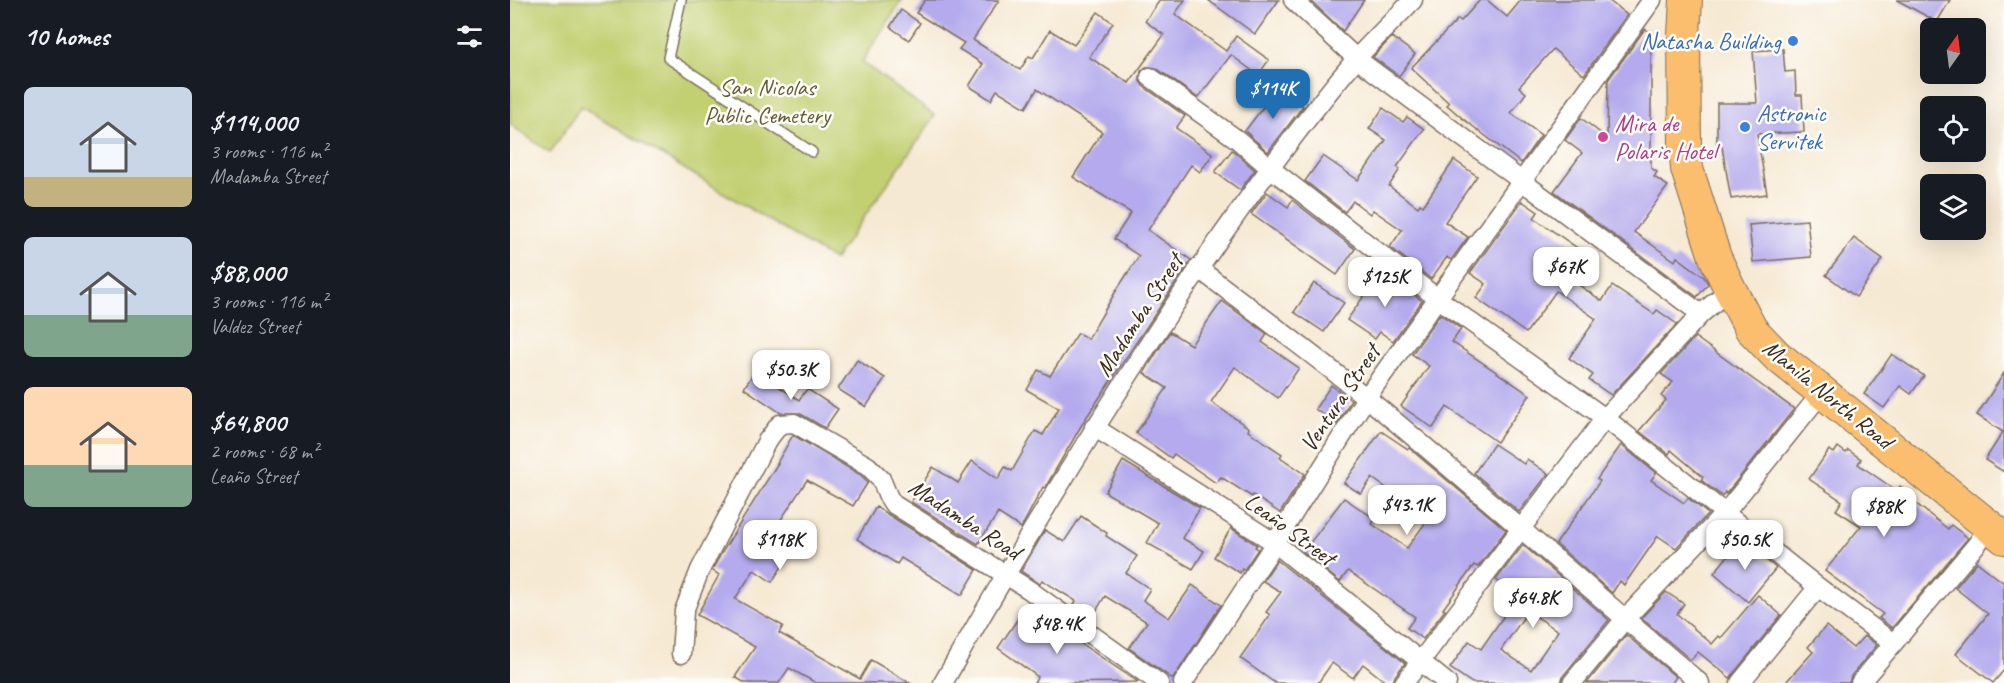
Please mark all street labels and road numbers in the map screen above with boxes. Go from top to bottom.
street label: Madamba Street [1088,246,1191,382]
street label: Manila North Road [1757,332,1902,458]
street label: Ventura Street [1293,336,1389,457]
street label: Madamba Road [903,472,1030,568]
street label: Leaño Street [1239,486,1344,574]

